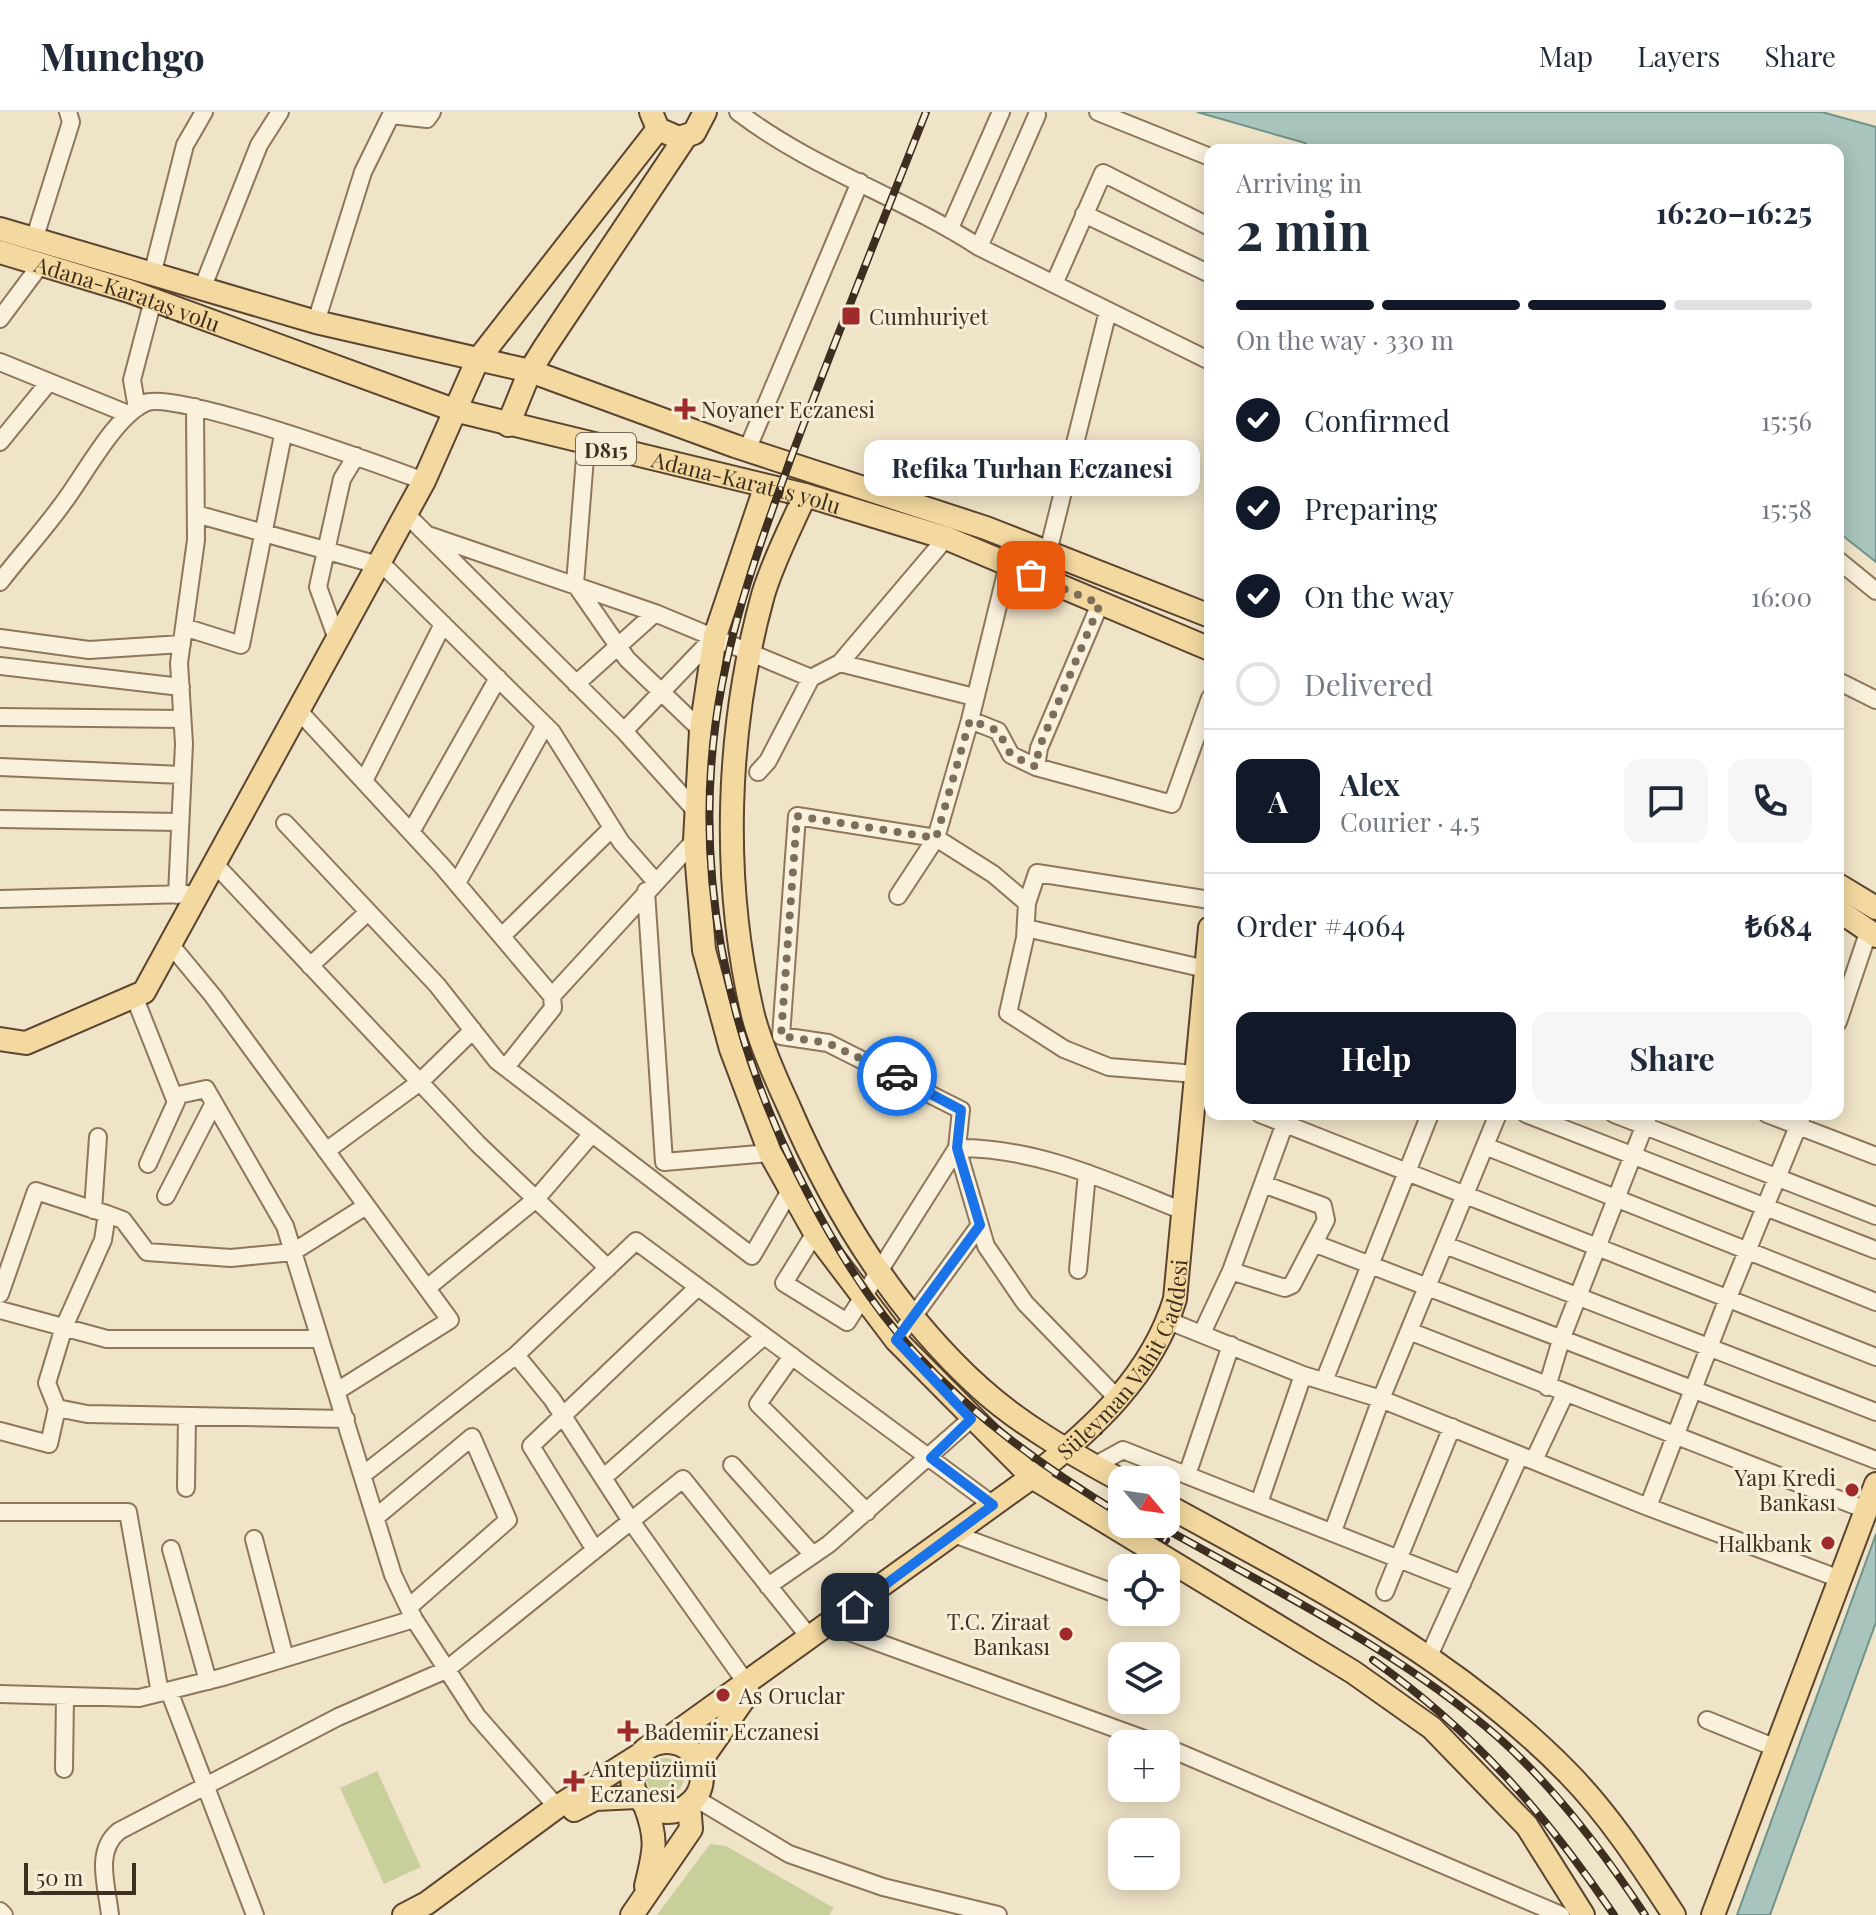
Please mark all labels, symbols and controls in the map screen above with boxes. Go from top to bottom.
text: Munchgo [40,30,205,81]
text: Map [1539,37,1593,74]
text: Layers [1637,37,1720,74]
text: Share [1764,37,1836,74]
text: Arriving in [1236,165,1362,200]
text: 16:20–16:25 [1656,192,1812,232]
text: 2 min [1236,195,1370,264]
street label: Adana-Karataş yolu [30,248,225,338]
place label: Cumhuriyet [869,301,989,331]
marker: Cumhuriyet [840,305,862,327]
text: On the way · 330 m [1236,322,1454,357]
place label: Noyaner Eczanesi [701,394,875,424]
icon: check [1236,398,1280,442]
marker: Noyaner Eczanesi [676,400,694,418]
text: Confirmed [1304,400,1450,440]
text: 15:56 [1761,403,1812,438]
road number: D815 [576,433,636,465]
callout: Refika Turhan Eczanesi [863,439,1199,495]
street label: Adana-Karataş yolu [648,443,845,520]
text: Refika Turhan Eczanesi [891,450,1173,485]
icon: check [1236,486,1280,530]
text: Preparing [1304,488,1437,528]
text: 15:58 [1761,491,1812,526]
pin [997,541,1065,609]
icon: bag [1009,553,1053,597]
icon: check [1236,574,1280,618]
text: On the way [1304,576,1454,616]
text: 16:00 [1751,579,1812,614]
text: Delivered [1304,664,1433,704]
button: chat [1624,759,1708,843]
button: phone [1728,759,1812,843]
text: Alex [1340,764,1400,804]
text: A [1268,781,1288,821]
text: Courier · 4.5 [1340,804,1480,839]
text: Order #4064 [1236,905,1405,945]
text: ₺684 [1745,905,1812,945]
button: Help [1236,1012,1516,1104]
button: Share [1532,1012,1812,1104]
courier [857,1036,937,1116]
icon: car [875,1054,919,1098]
street label: Süleyman Vahit Caddesi [1050,1258,1194,1466]
place label: Yapı Kredi Bankası [1734,1462,1836,1517]
north arrow [1108,1466,1180,1538]
map controls [1108,1466,1180,1890]
marker: Yapı Kredi Bankası [1843,1481,1861,1499]
place label: Halkbank [1718,1528,1812,1558]
marker: Halkbank [1819,1534,1837,1552]
button: locate [1108,1554,1180,1626]
pin [821,1573,889,1641]
icon: home [833,1585,877,1629]
place label: T.C. Ziraat Bankası [947,1606,1051,1661]
marker: T.C. Ziraat Bankası [1057,1625,1075,1643]
button: layers [1108,1642,1180,1714]
place label: As Oruclar [738,1680,845,1710]
marker: As Oruclar [714,1686,732,1704]
place label: Bademir Eczanesi [644,1716,819,1746]
marker: Bademir Eczanesi [619,1722,637,1740]
button: + [1108,1730,1180,1802]
place label: Antepüzümü Eczanesi [589,1753,717,1808]
marker: Antepüzümü Eczanesi [565,1772,583,1790]
button: − [1108,1818,1180,1890]
scale bar [24,1859,136,1895]
text: 50 m [36,1862,83,1892]

